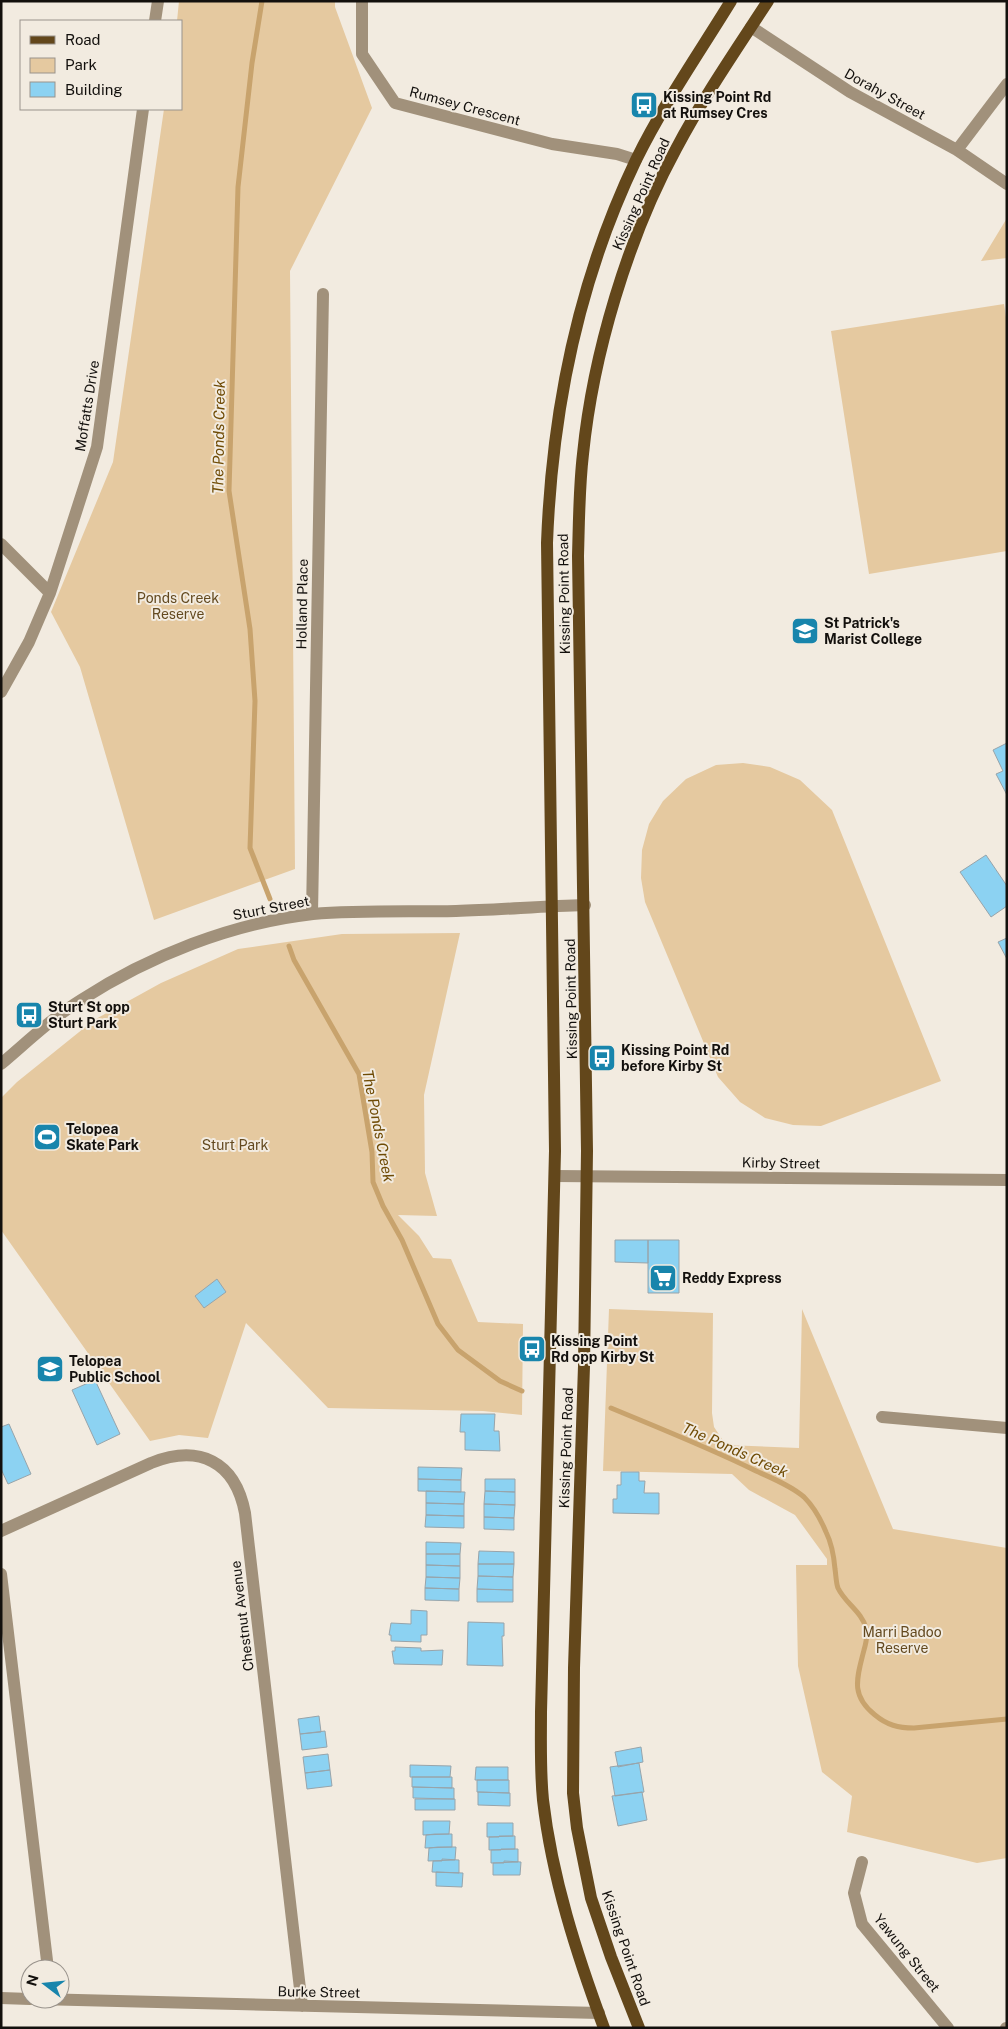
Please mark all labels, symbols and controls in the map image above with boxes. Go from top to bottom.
legend [20,20,182,110]
text: Road [65,31,101,48]
text: Park [65,56,97,73]
street label: Dorahy Street [842,65,928,123]
text: Building [65,81,123,98]
street label: Rumsey Crescent [408,84,522,128]
place label: Kissing Point Rd at Rumsey Cres [663,89,771,121]
bus stop icon: Kissing Point Rd at Rumsey Cres [629,90,659,120]
street label: Kissing Point Road [609,135,673,253]
street label: Moffatts Drive [72,359,102,453]
water label: The Ponds Creek [209,379,228,494]
street label: Kissing Point Road [555,533,573,655]
street label: Holland Place [293,558,311,649]
park label: Ponds Creek Reserve [137,590,219,622]
place label: St Patrick's Marist College [824,615,922,647]
school or university icon: St Patrick's Marist College [790,616,820,646]
street label: Sturt Street [231,893,311,923]
street label: Kissing Point Road [562,938,580,1060]
place label: Sturt St opp Sturt Park [48,999,130,1031]
bus stop icon: Sturt St opp Sturt Park [14,1000,44,1030]
place label: Kissing Point Rd before Kirby St [621,1042,729,1074]
bus stop icon: Kissing Point Rd before Kirby St [587,1043,617,1073]
water label: The Ponds Creek [359,1068,398,1184]
place label: Telopea Skate Park [66,1121,139,1153]
sports icon: Telopea Skate Park [32,1122,62,1152]
park label: Sturt Park [202,1137,268,1153]
street label: Kirby Street [742,1154,820,1172]
supermarket icon: Reddy Express [648,1263,678,1293]
place label: Reddy Express [682,1270,782,1286]
place label: Kissing Point Rd opp Kirby St [551,1333,655,1365]
bus stop icon: Kissing Point Rd opp Kirby St [517,1334,547,1364]
place label: Telopea Public School [69,1353,161,1385]
school or university icon: Telopea Public School [35,1354,65,1384]
street label: Kissing Point Road [556,1387,576,1509]
water label: The Ponds Creek [680,1419,791,1481]
street label: Chestnut Avenue [227,1560,257,1672]
park label: Marri Badoo Reserve [862,1624,942,1656]
street label: Kissing Point Road [599,1888,653,2008]
street label: Yawung Street [871,1911,943,1995]
north arrow [20,1959,70,2009]
text: N [23,1973,42,1988]
street label: Burke Street [277,1983,361,2001]

